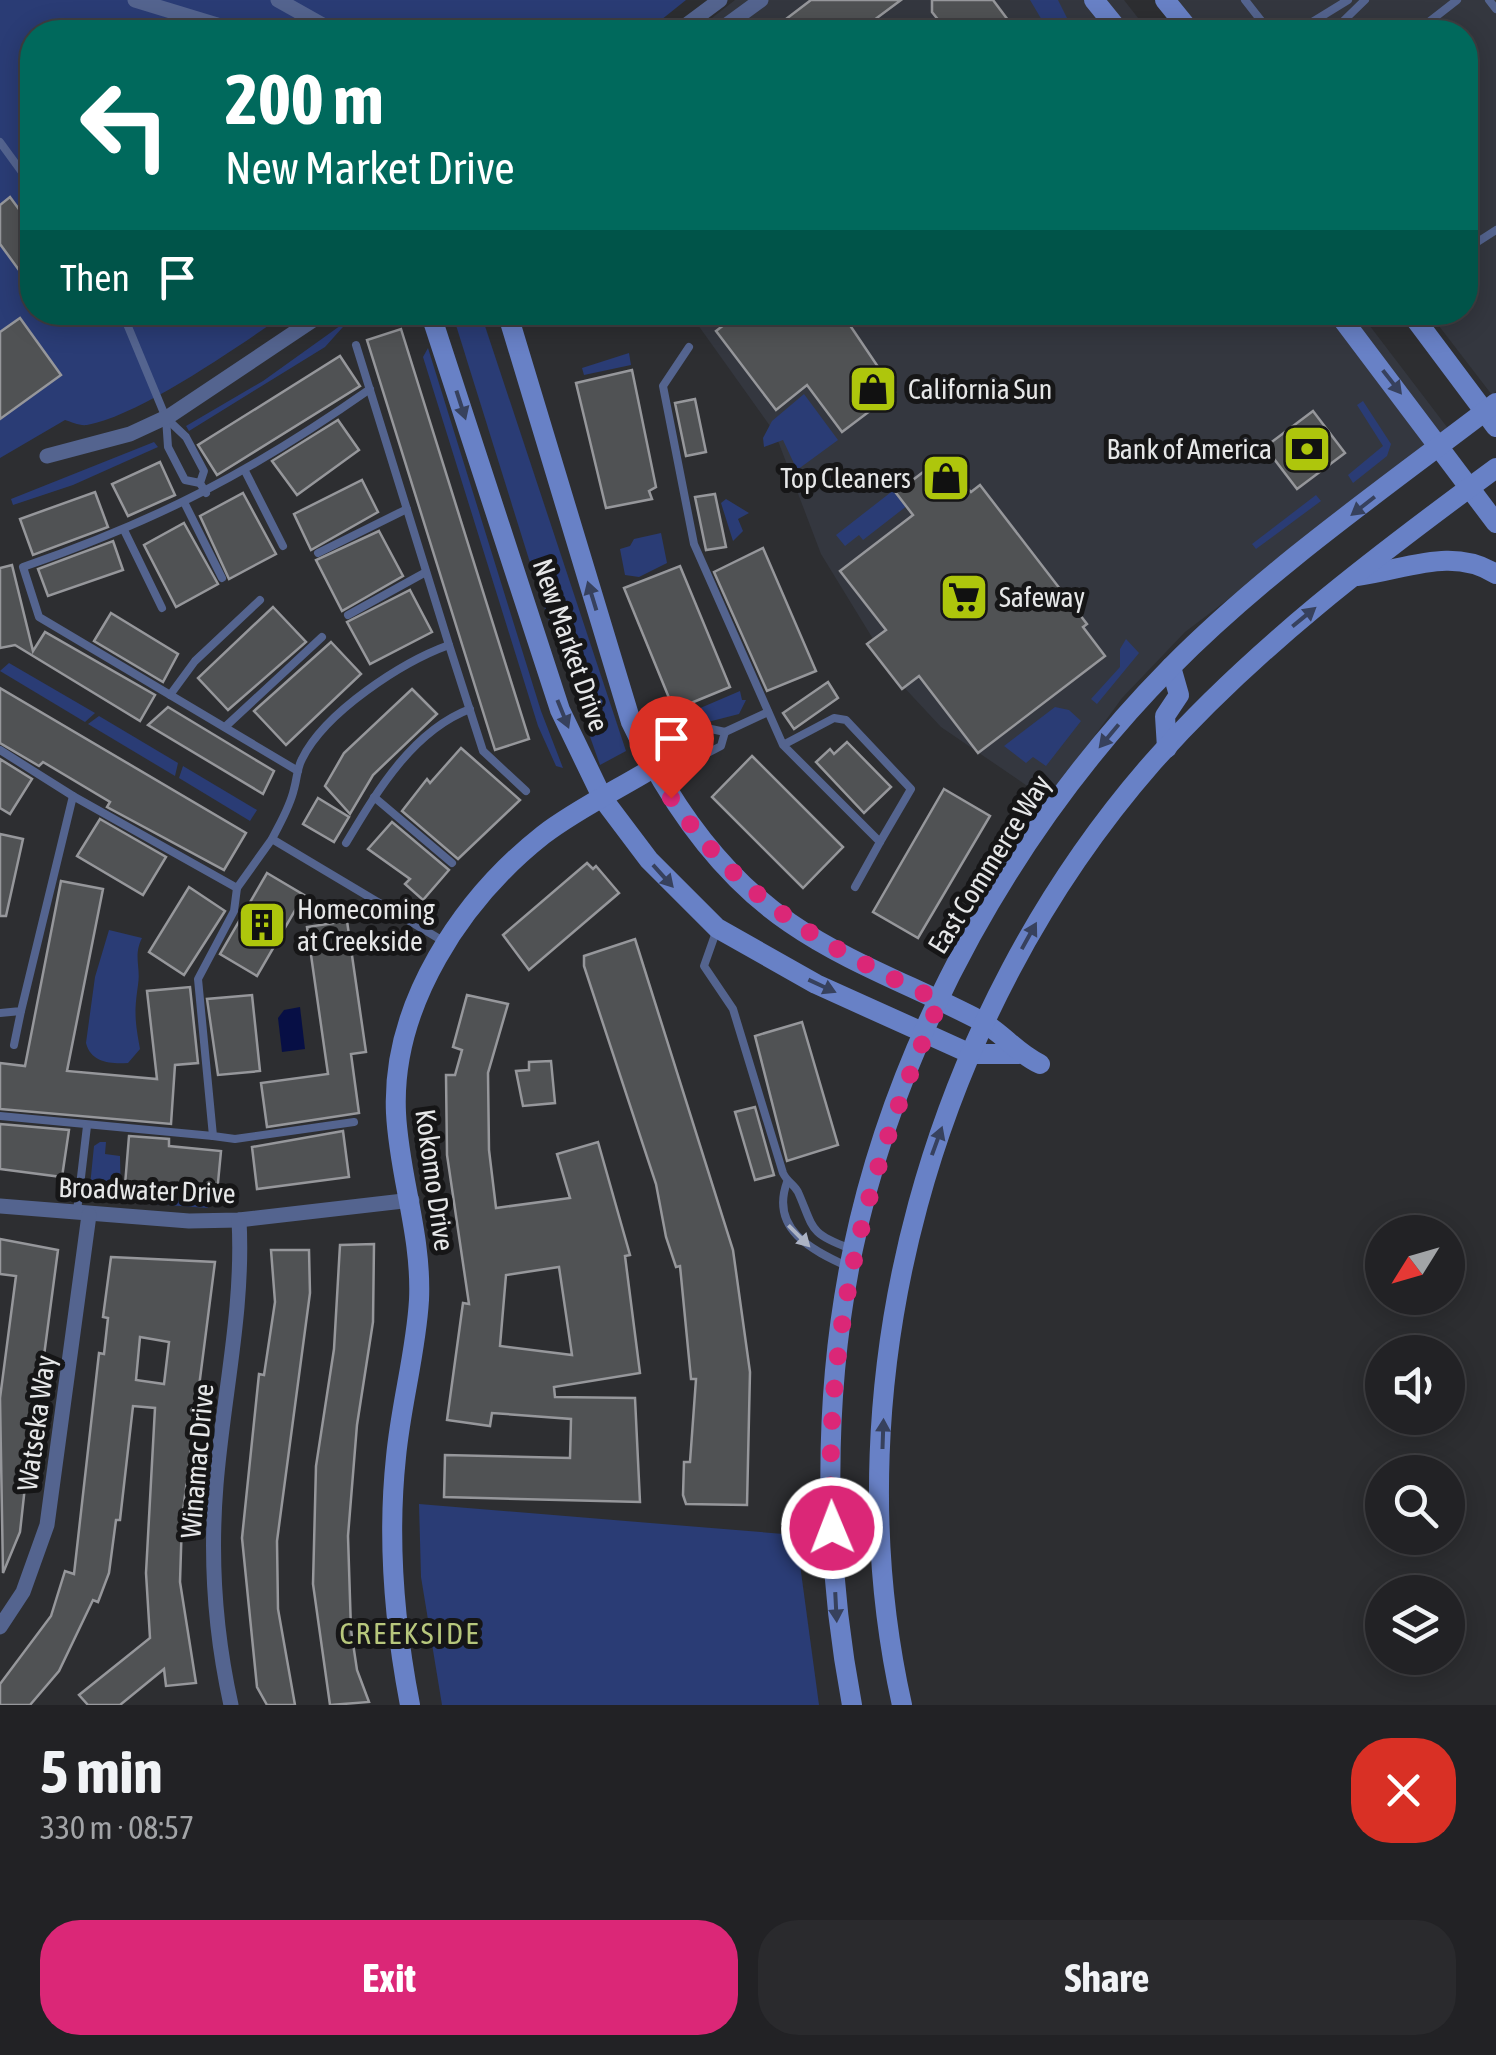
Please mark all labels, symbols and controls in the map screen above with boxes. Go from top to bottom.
text: 200 m [225,59,384,139]
icon: left [60,60,190,190]
text: New Market Drive [225,142,515,194]
icon: arrive [150,250,205,305]
text: Then [60,256,130,299]
shop icon: California Sun [847,363,899,415]
one-way arrow [1381,369,1401,395]
place label: California Sun [908,373,1052,405]
one-way arrow [455,390,470,420]
bank icon: Bank of America [1281,423,1333,475]
place label: Bank of America [1107,433,1272,465]
shop icon: Top Cleaners [920,452,972,504]
place label: Top Cleaners [780,462,911,494]
one-way arrow [1351,495,1376,516]
street label: New Market Drive [527,555,615,735]
supermarket icon: Safeway [938,571,990,623]
one-way arrow [584,580,599,611]
place label: Safeway [999,581,1085,613]
one-way arrow [1291,607,1316,628]
pin [629,696,714,799]
one-way arrow [555,699,571,729]
icon: arrive [644,711,699,766]
one-way arrow [1098,723,1120,748]
street label: East Commerce Way [921,769,1057,959]
one-way arrow [652,863,674,888]
place label: Homecoming at Creekside [297,893,435,957]
building icon: Homecoming at Creekside [236,899,288,951]
one-way arrow [1020,922,1038,950]
one-way arrow [808,978,837,995]
street label: Kokomo Drive [409,1107,461,1253]
one-way arrow [930,1125,945,1155]
street label: Broadwater Drive [58,1171,236,1209]
north arrow [1365,1215,1465,1315]
map controls [1365,1215,1465,1675]
one-way arrow [787,1223,810,1247]
button: sound [1365,1335,1465,1435]
street label: Watseka Way [11,1353,61,1493]
street label: Winamac Drive [174,1382,220,1540]
one-way arrow [876,1417,892,1449]
button: search [1365,1455,1465,1555]
position arrow [780,1476,884,1580]
button: layers [1365,1575,1465,1675]
one-way arrow [828,1591,844,1623]
district label: CREEKSIDE [339,1616,481,1650]
text: 5 min [40,1737,163,1806]
button: close [1351,1738,1456,1843]
text: 330 m · 08:57 [40,1809,194,1846]
button: Exit [40,1920,738,2035]
button: Share [758,1920,1456,2035]

